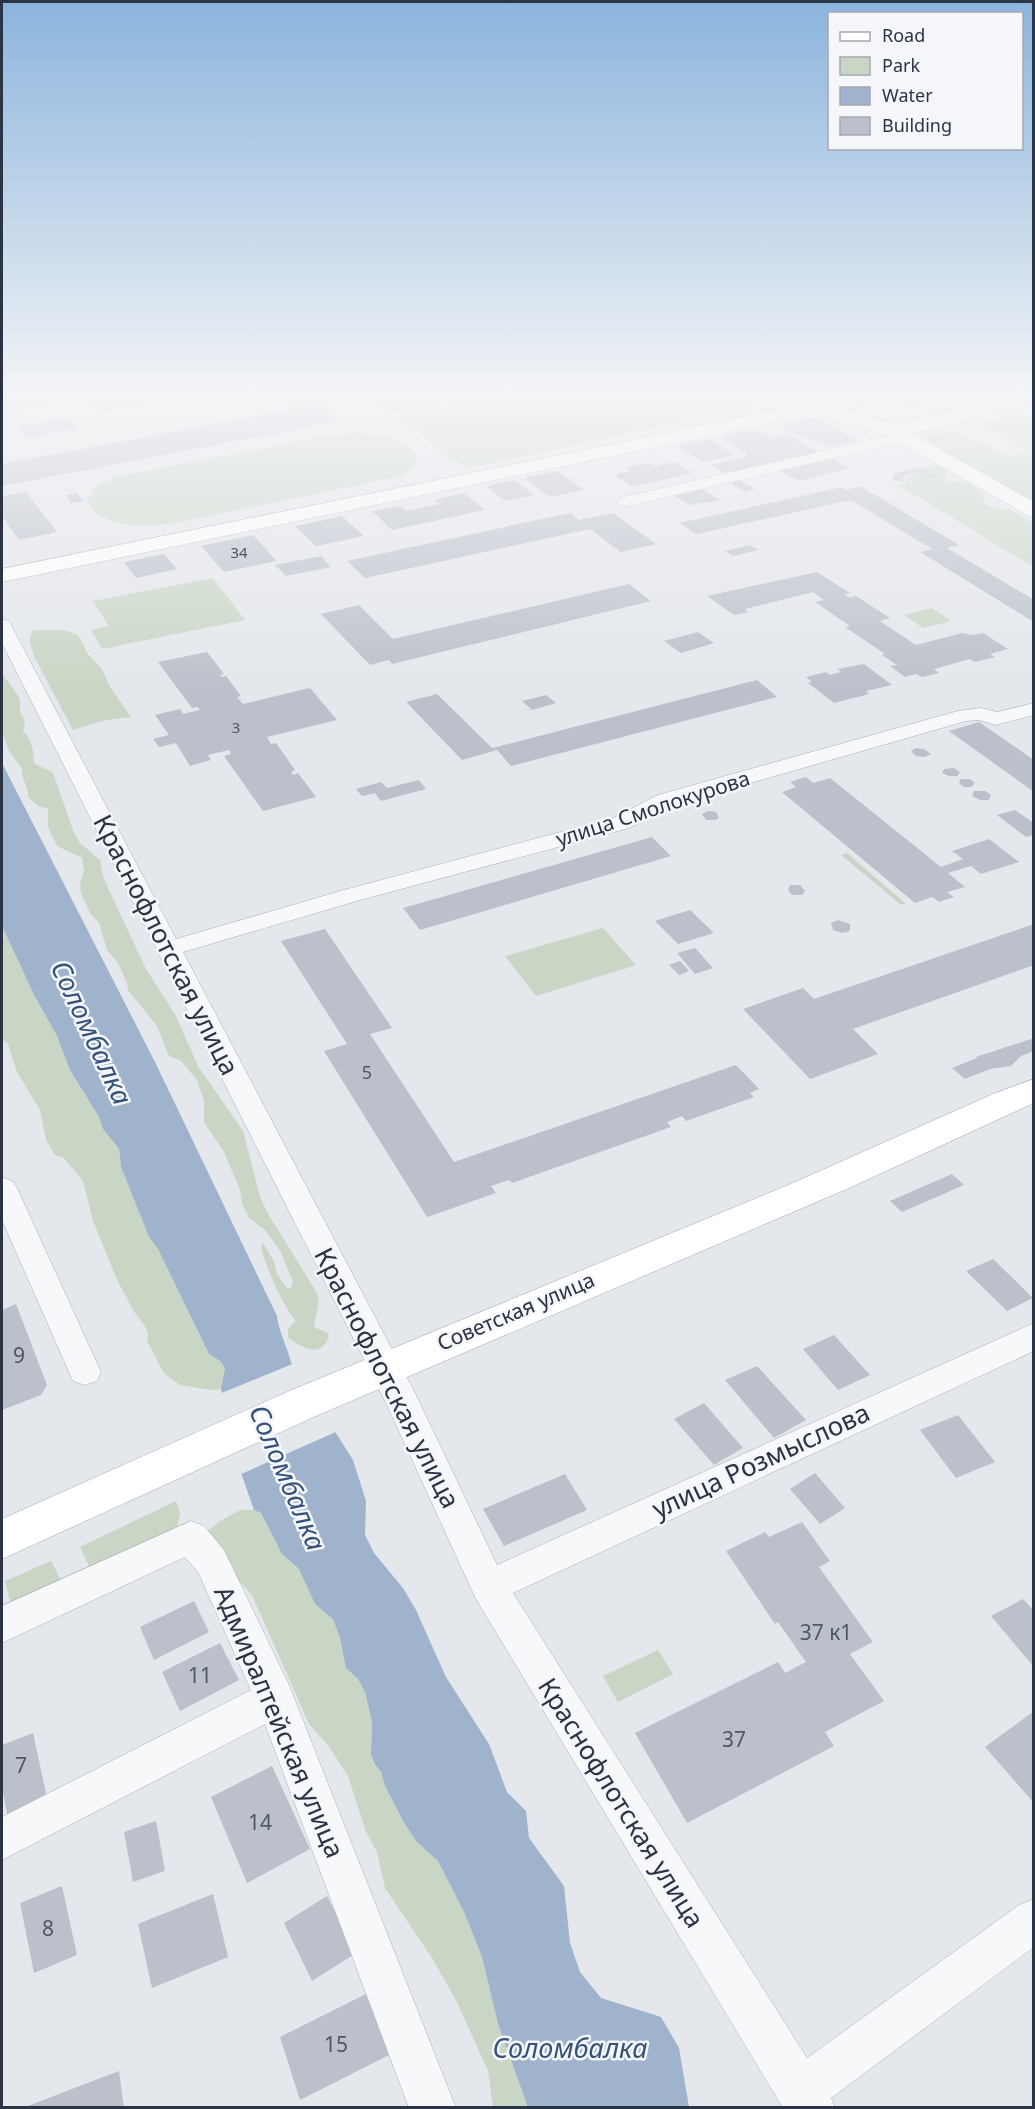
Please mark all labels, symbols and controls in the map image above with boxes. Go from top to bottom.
legend [828,12,1023,150]
text: Road [882,23,925,47]
text: Park [882,53,920,77]
text: Water [882,83,933,107]
text: Building [882,113,952,137]
house number: 34 [230,542,248,562]
house number: 3 [232,717,240,737]
street label: улица Смолокурова [552,763,753,853]
street label: Краснофлотская улица [85,808,248,1081]
water label: Соломбалка [43,954,142,1110]
house number: 5 [362,1060,372,1084]
street label: Краснофлотская улица [306,1241,469,1514]
street label: Советская улица [433,1265,599,1357]
house number: 9 [13,1341,25,1369]
street label: улица Розмыслова [646,1394,875,1526]
water label: Соломбалка [241,1399,336,1556]
street label: Адмиралтейская улица [206,1580,354,1863]
house number: 37 к1 [800,1618,852,1646]
house number: 11 [188,1661,212,1689]
street label: Краснофлотская улица [530,1671,713,1934]
house number: 37 [722,1725,746,1753]
house number: 7 [15,1751,27,1779]
house number: 14 [248,1808,272,1836]
house number: 8 [42,1914,54,1942]
water label: Соломбалка [493,2029,647,2066]
house number: 15 [324,2030,348,2058]

